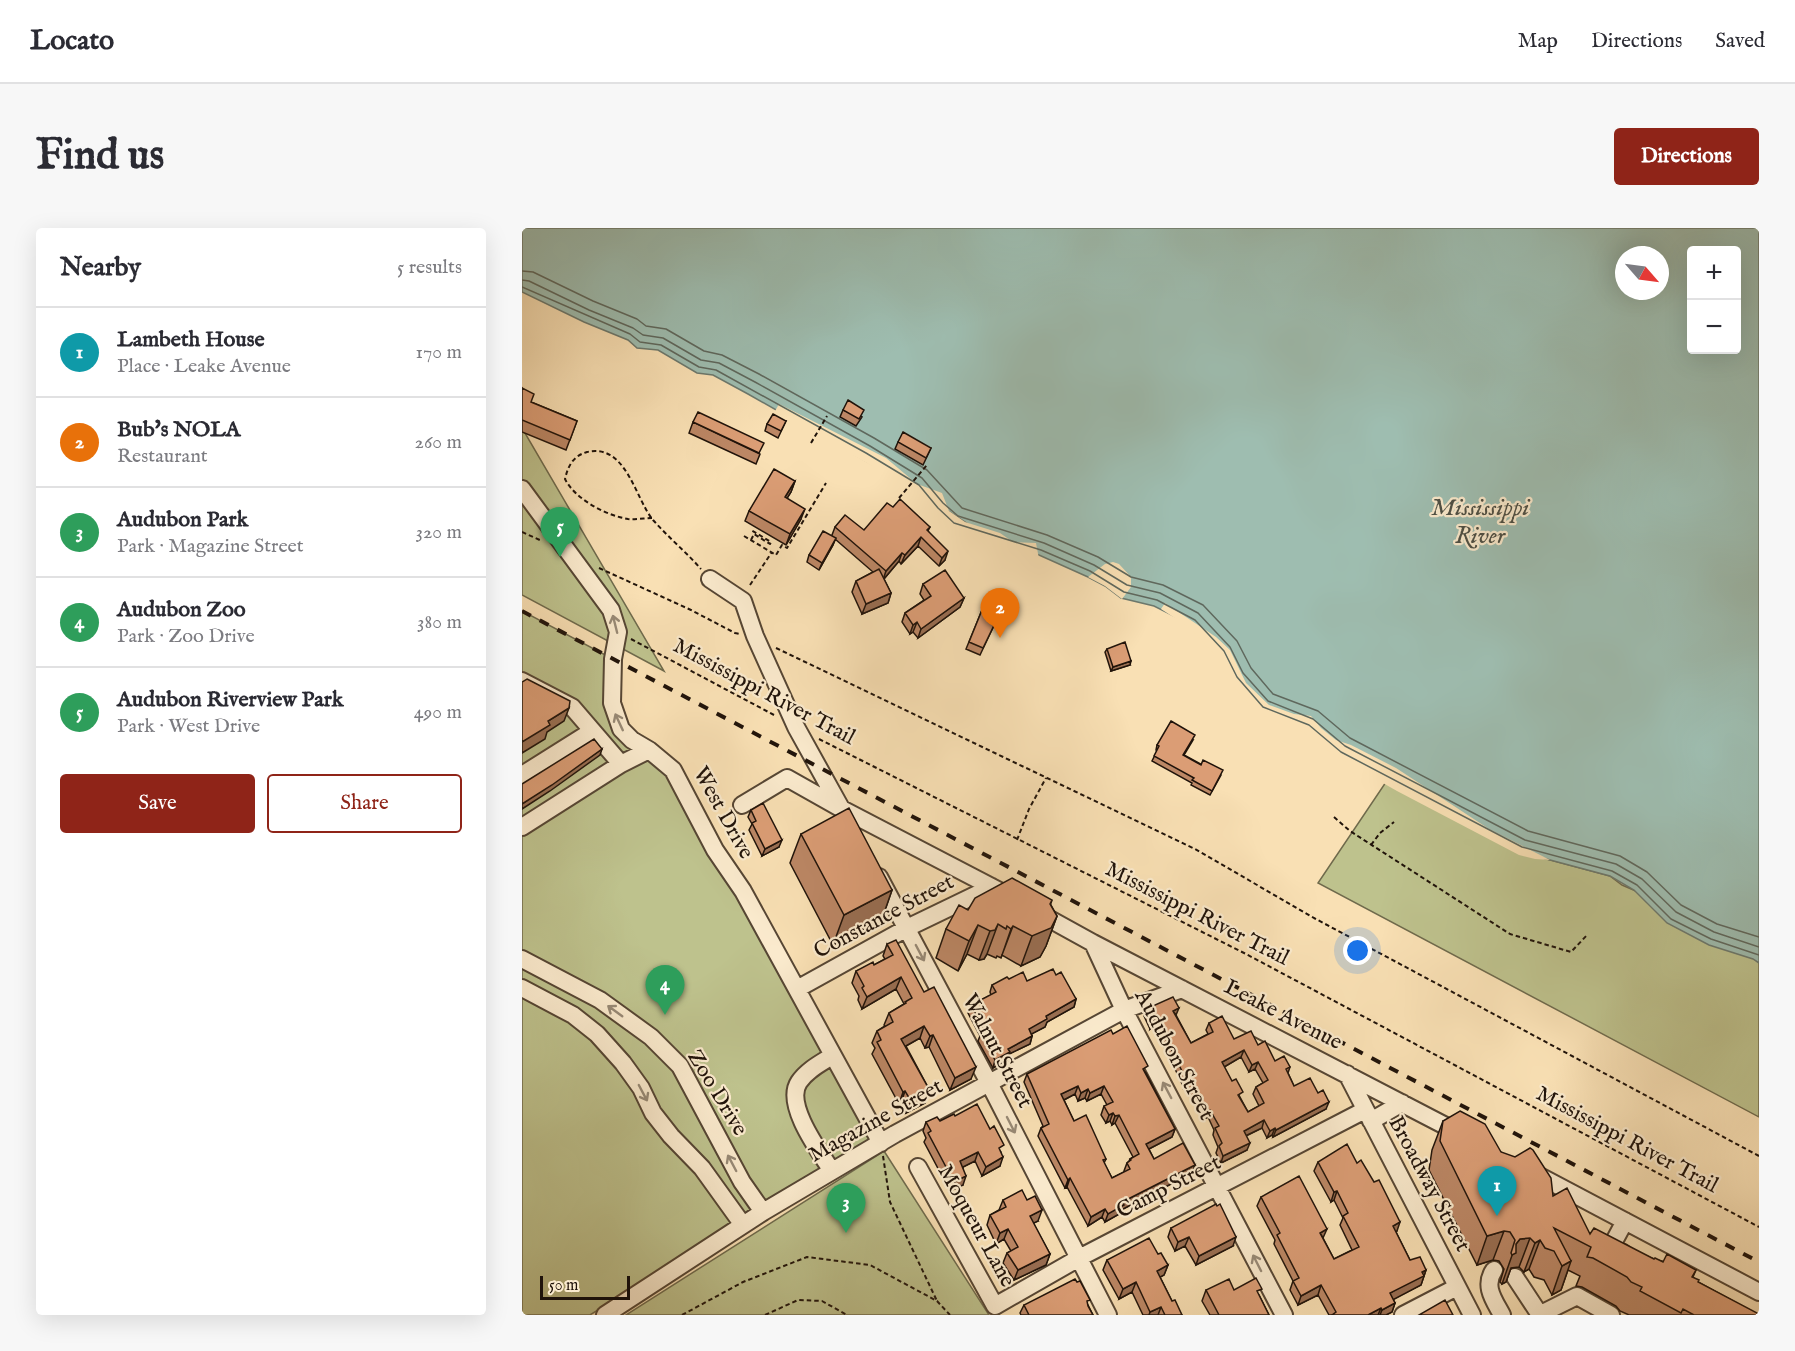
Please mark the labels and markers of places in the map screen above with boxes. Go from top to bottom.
pin: 5 [540,508,579,557]
pin: 2 [980,588,1020,638]
pin: 4 [646,966,684,1015]
pin: 1 [1478,1166,1516,1216]
pin: 3 [826,1184,866,1233]

